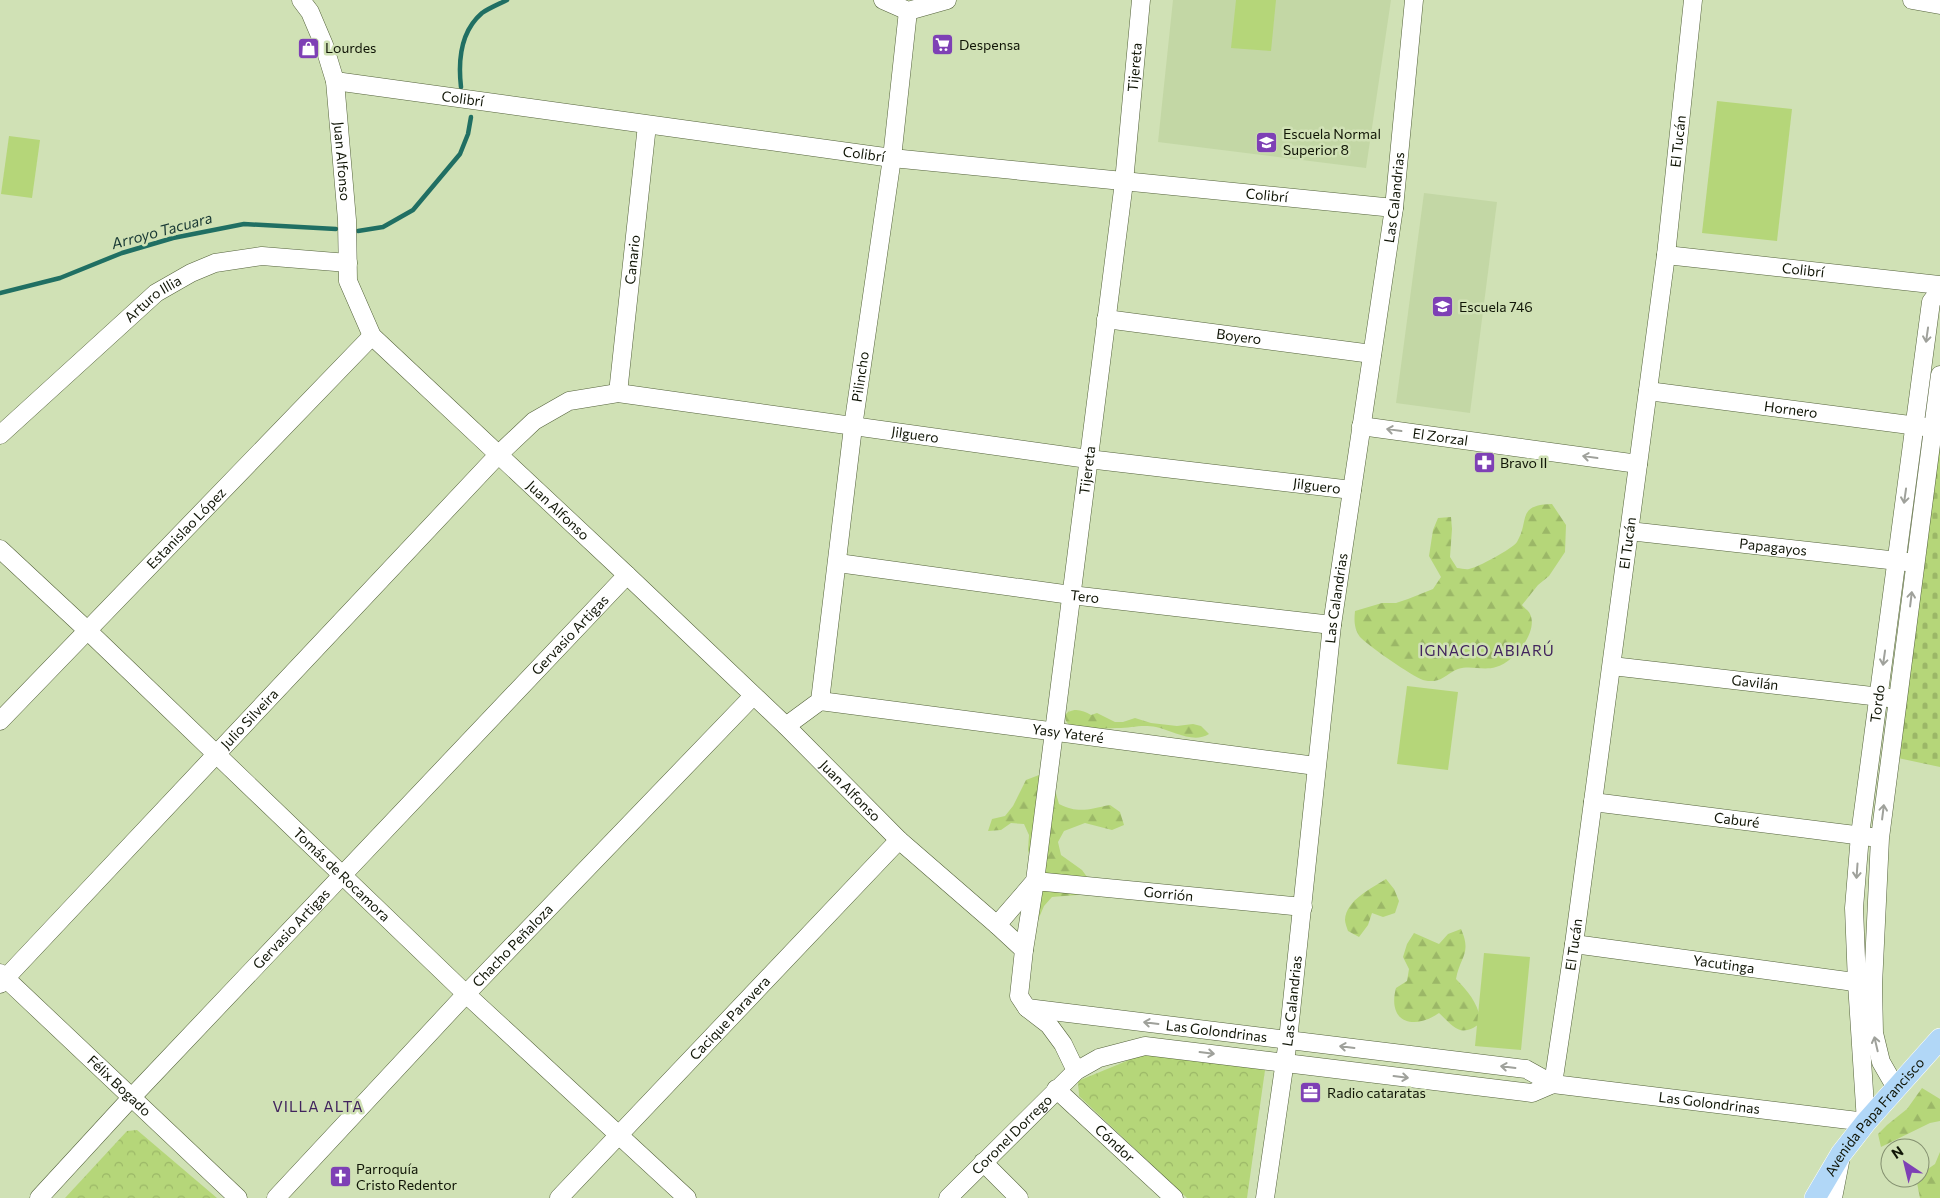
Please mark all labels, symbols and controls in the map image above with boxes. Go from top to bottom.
supermarket icon: Despensa [931,33,955,57]
shop icon: Lourdes [297,36,321,60]
place label: Despensa [959,36,1020,53]
place label: Lourdes [325,39,376,56]
street label: Tijereta [1123,42,1145,93]
street label: Colibrí [441,87,486,110]
street label: El Tucán [1666,114,1689,168]
street label: Juan Alfonso [331,121,354,202]
place label: Escuela Normal Superior 8 [1283,125,1381,158]
school or university icon: Escuela Normal Superior 8 [1255,130,1279,154]
street label: Colibrí [842,142,887,165]
street label: Las Calandrias [1380,151,1407,244]
street label: Colibrí [1245,184,1289,205]
water label: Arroyo Tacuara [108,208,214,252]
street label: Canario [621,234,643,285]
street label: Colibrí [1781,259,1826,280]
street label: Arturo Illia [121,271,184,326]
school or university icon: Escuela 746 [1431,295,1455,319]
place label: Escuela 746 [1459,298,1533,315]
street label: Boyero [1215,325,1262,347]
one-way arrow [1921,327,1931,343]
street label: Pilincho [848,350,872,403]
street label: Hornero [1763,397,1819,421]
street label: Jilguero [890,422,940,446]
street label: El Zorzal [1412,424,1469,449]
one-way arrow [1387,425,1403,435]
street label: Tijereta [1075,445,1098,496]
pharmacy icon: Bravo II [1472,451,1496,475]
one-way arrow [1582,452,1598,462]
place label: Bravo II [1500,454,1547,471]
street label: Jilguero [1292,474,1342,497]
street label: Juan Alfonso [524,477,593,543]
street label: Estanislao López [143,484,229,572]
one-way arrow [1900,488,1910,504]
street label: El Tucán [1615,516,1639,570]
street label: Papagayos [1738,534,1808,559]
street label: Las Calandrias [1321,552,1351,644]
street label: Tero [1069,586,1100,606]
street label: Gervasio Artigas [528,591,612,678]
one-way arrow [1906,591,1916,607]
district label: IGNACIO ABIARÚ [1419,640,1555,659]
one-way arrow [1878,649,1888,665]
street label: Gavilán [1731,671,1779,693]
street label: Tordo [1866,684,1888,724]
street label: Julio Silveira [217,685,281,752]
street label: Yasy Yateré [1031,720,1105,746]
street label: Juan Alfonso [817,756,885,825]
one-way arrow [1878,804,1888,820]
street label: Caburé [1713,808,1761,831]
street label: Tomás de Rocamora [290,824,394,925]
one-way arrow [1852,863,1862,879]
street label: Gorrión [1143,883,1194,904]
street label: Gervasio Artigas [249,885,333,972]
street label: Chacho Peñaloza [469,900,556,990]
street label: El Tucán [1561,917,1585,972]
street label: Yacutinga [1692,951,1756,976]
street label: Las Calandrias [1278,955,1305,1047]
street label: Cacique Paravera [686,972,773,1063]
street label: Las Golondrinas [1165,1016,1268,1045]
one-way arrow [1143,1018,1159,1028]
one-way arrow [1871,1036,1880,1052]
one-way arrow [1339,1042,1355,1052]
one-way arrow [1198,1048,1214,1058]
street label: Félix Bogado [84,1051,155,1119]
street label: Avenida Papa Francisco [1821,1054,1928,1179]
one-way arrow [1500,1062,1516,1072]
one-way arrow [1393,1072,1409,1082]
office icon: Radio cataratas [1299,1081,1323,1105]
place label: Radio cataratas [1327,1084,1426,1101]
street label: Las Golondrinas [1658,1088,1761,1117]
street label: Coronel Dorrego [968,1091,1055,1178]
district label: VILLA ALTA [272,1097,364,1115]
street label: Cóndor [1092,1120,1139,1166]
north arrow [1880,1138,1930,1188]
text: N [1888,1142,1906,1162]
place label: Parroquía Cristo Redentor [356,1160,458,1193]
church icon: Parroquía Cristo Redentor [328,1165,352,1189]

